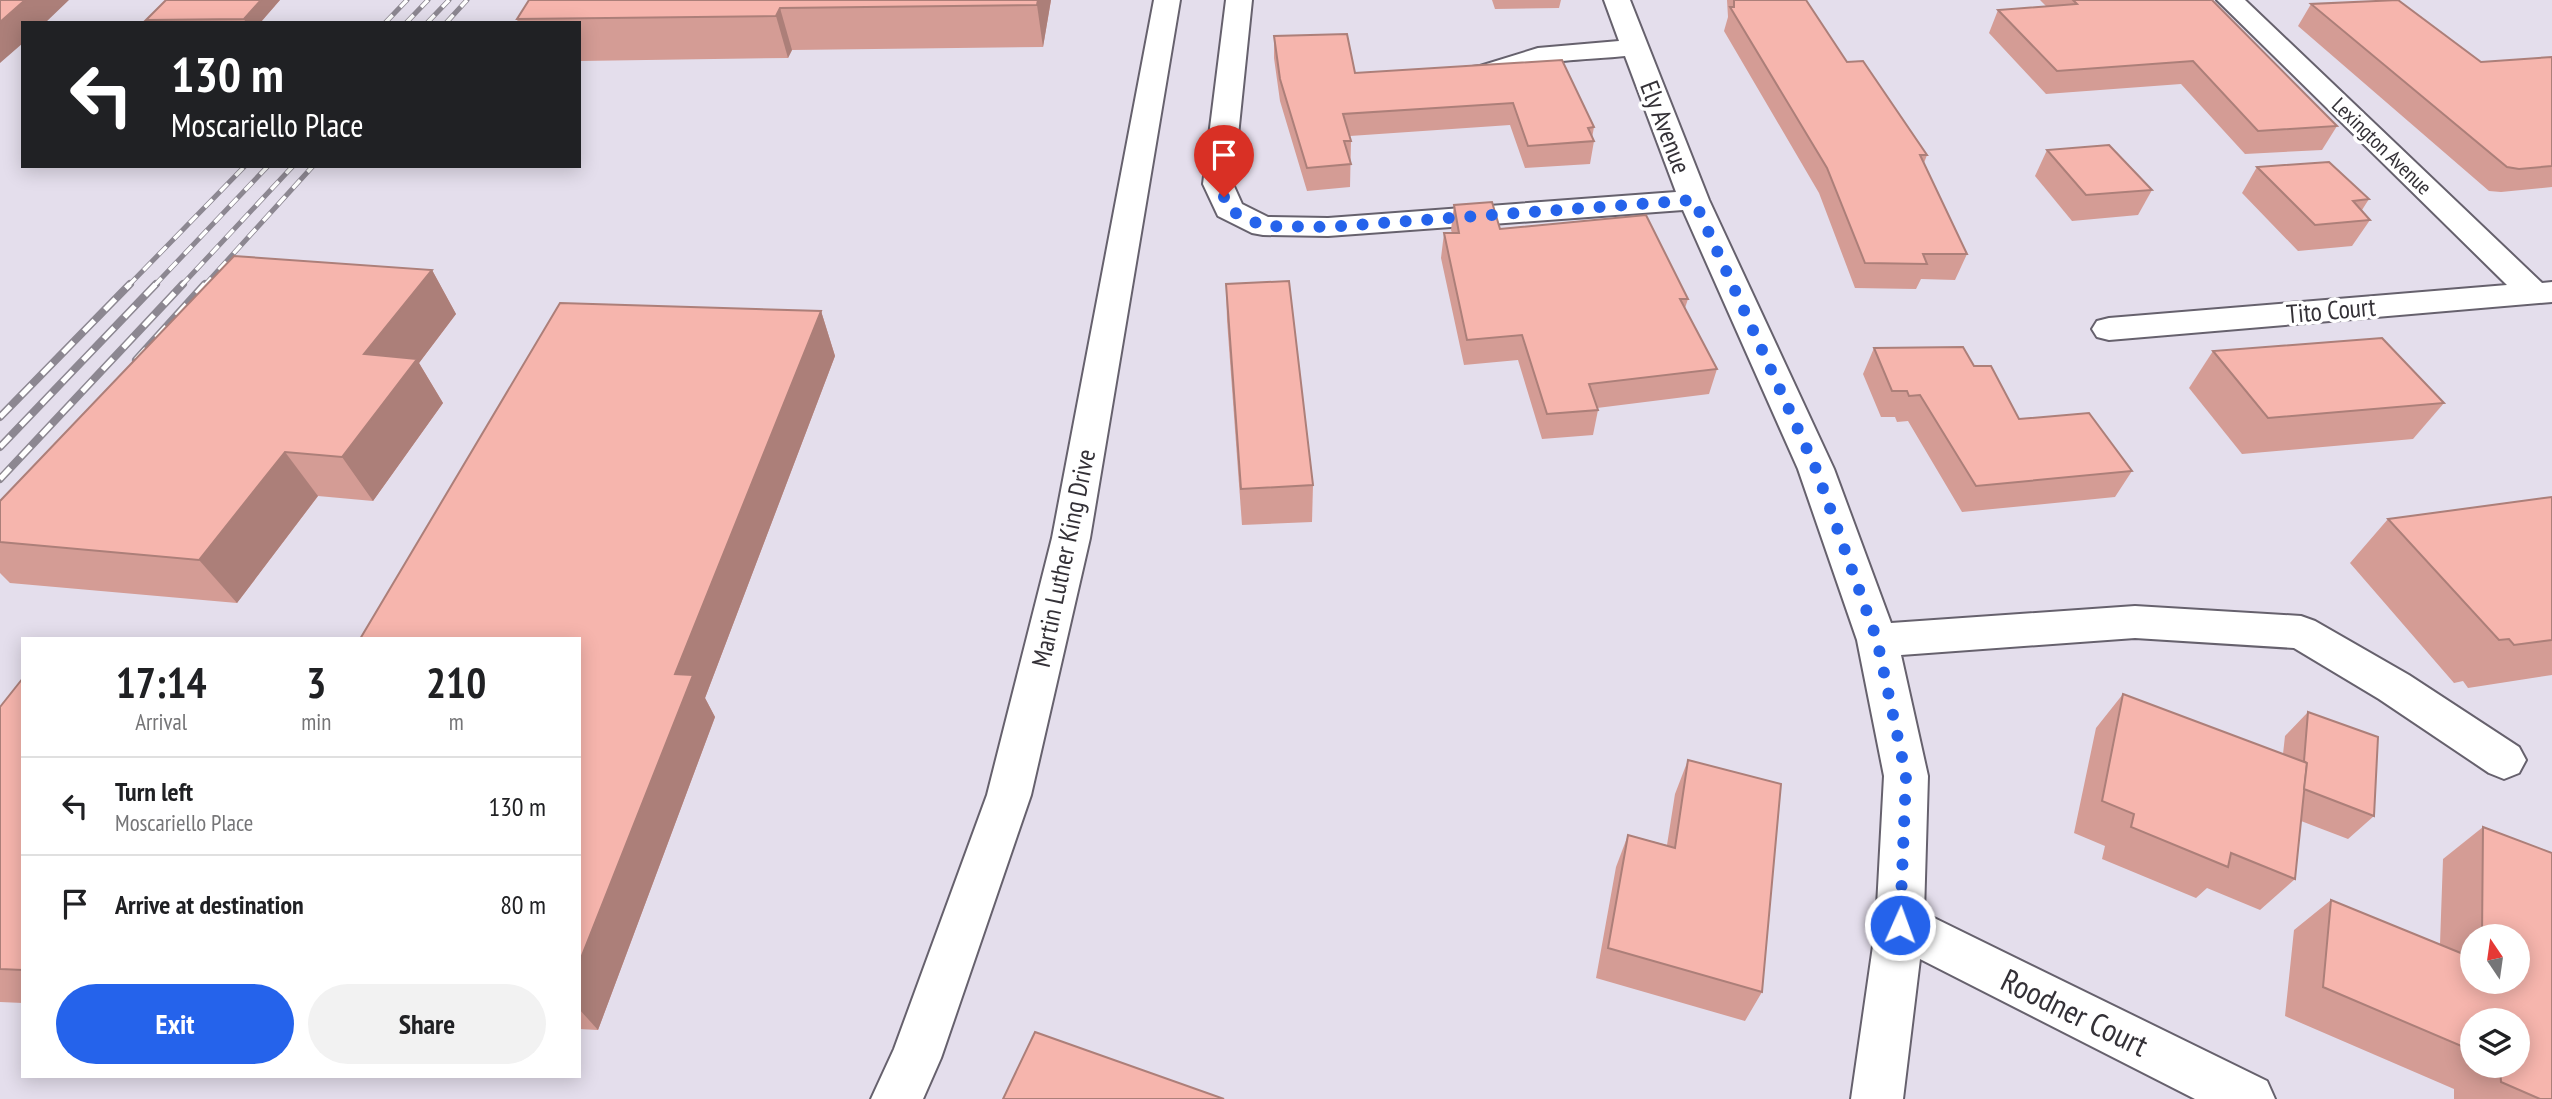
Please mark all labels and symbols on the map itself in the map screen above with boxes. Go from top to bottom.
street label: Ely Avenue [1633,76,1699,178]
street label: Lexington Avenue [2326,92,2438,200]
pin [1194,125,1254,197]
street label: Tito Court [2285,290,2377,330]
street label: Martin Luther King Drive [1024,446,1102,670]
position arrow [1863,888,1937,962]
north arrow [2460,924,2530,994]
street label: Roodner Court [1995,958,2155,1066]

